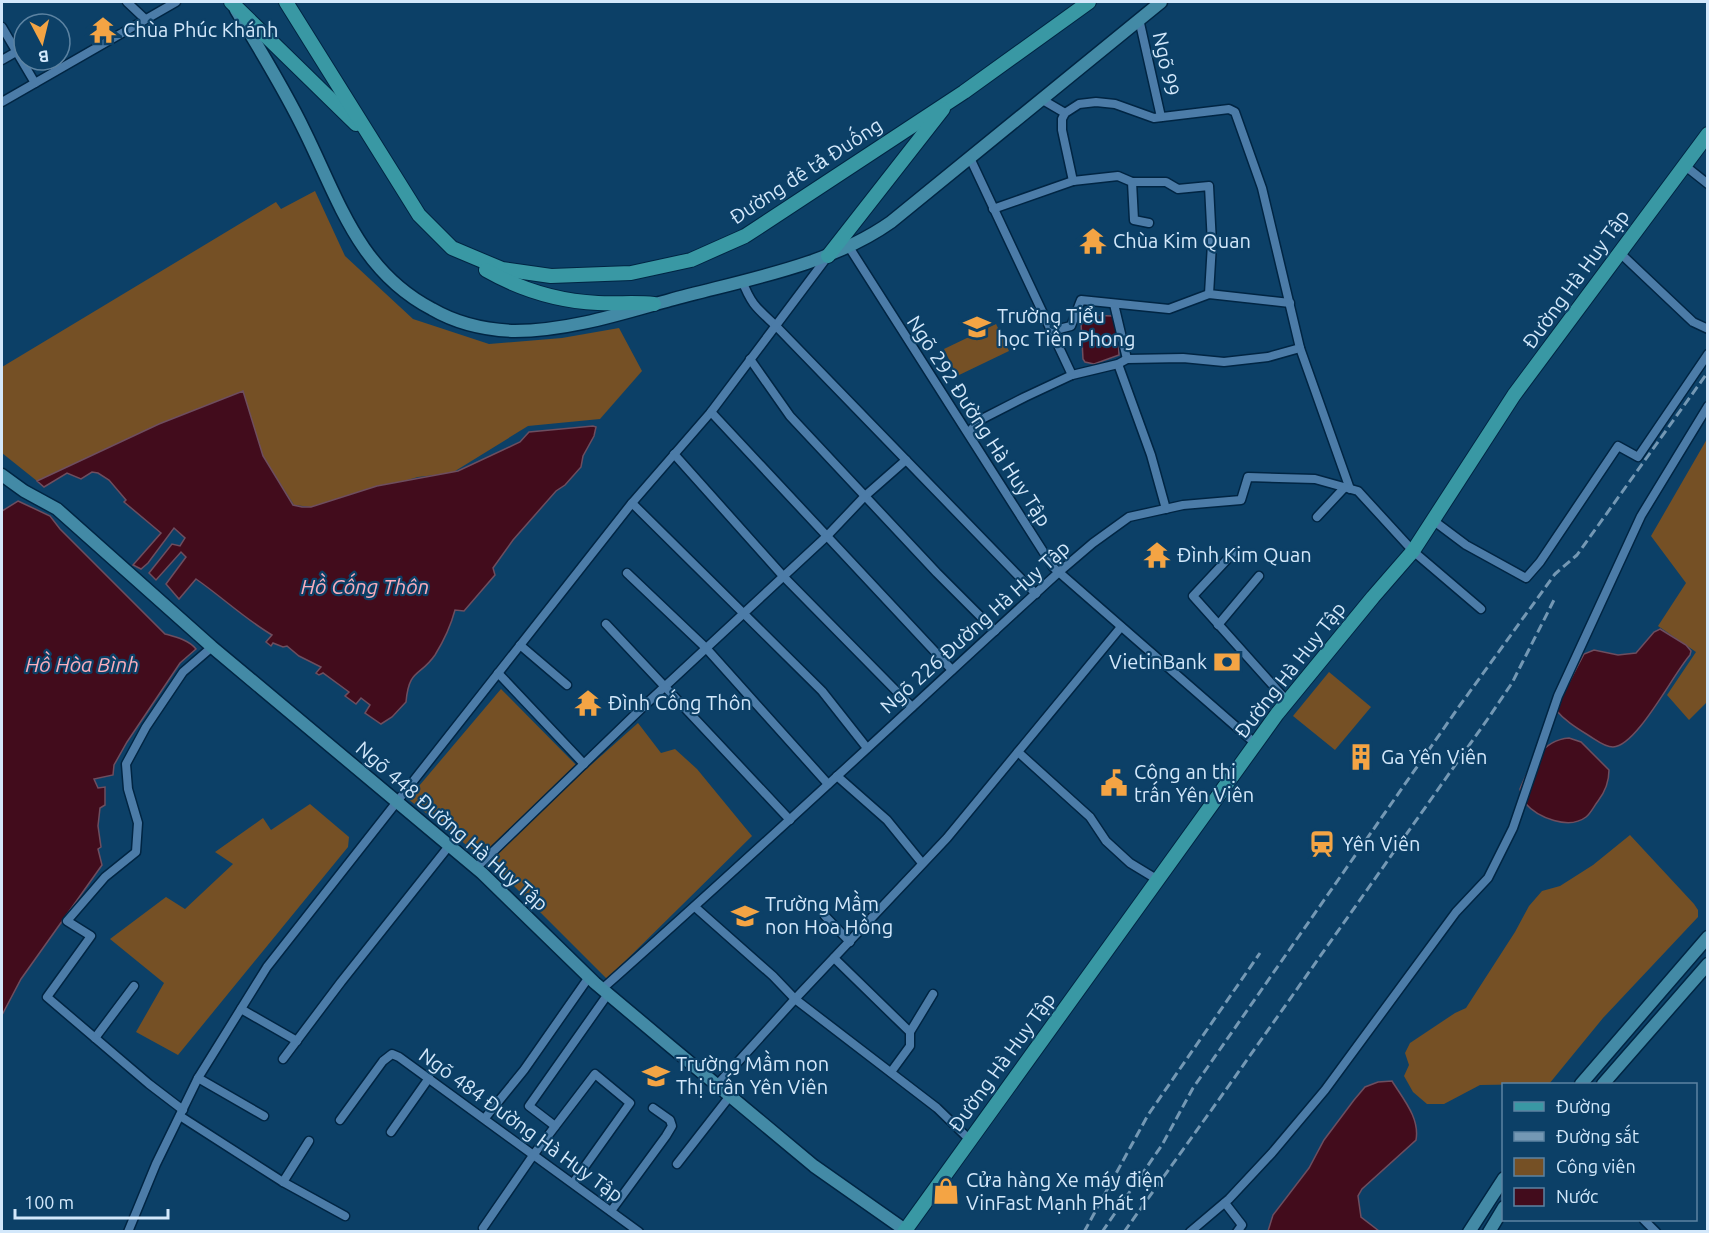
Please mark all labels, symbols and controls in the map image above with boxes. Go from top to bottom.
north arrow [12,12,72,72]
temple icon: Chùa Phúc Khánh [88,15,118,45]
place label: Chùa Phúc Khánh [123,18,278,41]
street label: Ngõ 99 [1149,30,1184,98]
text: B [37,47,50,66]
street label: Đường đê tả Đuống [724,110,886,228]
street label: Đường Hà Huy Tập [1517,205,1634,353]
temple icon: Chùa Kim Quan [1078,226,1108,256]
place label: Chùa Kim Quan [1113,229,1251,252]
place label: Trường Tiểu học Tiền Phong [997,304,1135,350]
street label: Ngõ 292 Đường Hà Huy Tập [903,311,1056,530]
school or university icon: Trường Tiểu học Tiền Phong [962,312,992,342]
street label: Ngõ 226 Đường Hà Huy Tập [875,536,1074,718]
temple icon: Đình Kim Quan [1142,540,1172,570]
place label: Đình Kim Quan [1177,543,1312,566]
water label: Hồ Cống Thôn [301,572,429,598]
street label: Đường Hà Huy Tập [1229,597,1350,742]
bank icon: VietinBank [1212,647,1242,677]
water label: Hồ Hòa Bình [25,650,139,676]
place label: VietinBank [1109,650,1207,673]
temple icon: Đình Cống Thôn [573,688,603,718]
place label: Đình Cống Thôn [608,688,752,714]
street label: Ngõ 448 Đường Hà Huy Tập [352,736,553,915]
building icon: Ga Yên Viên [1346,742,1376,772]
place label: Ga Yên Viên [1381,745,1488,768]
place label: Công an thị trấn Yên Viên [1134,760,1254,806]
public building icon: Công an thị trấn Yên Viên [1099,768,1129,798]
station icon: Yên Viên [1307,829,1337,859]
place label: Yên Viên [1342,832,1420,855]
place label: Trường Mầm non Hoa Hồng [765,889,893,938]
school or university icon: Trường Mầm non Hoa Hồng [730,901,760,931]
street label: Đường Hà Huy Tập [943,988,1060,1136]
street label: Ngõ 484 Đường Hà Huy Tập [415,1043,628,1206]
place label: Trường Mầm non Thị trấn Yên Viên [676,1049,829,1098]
school or university icon: Trường Mầm non Thị trấn Yên Viên [641,1061,671,1091]
legend [1502,1083,1697,1221]
text: Đường [1556,1096,1611,1116]
text: Đường sắt [1556,1124,1639,1146]
text: Công viên [1556,1156,1636,1176]
place label: Cửa hàng Xe máy điện VinFast Mạnh Phát 1 [966,1168,1164,1214]
shop icon: Cửa hàng Xe máy điện VinFast Mạnh Phát 1 [931,1176,961,1206]
scale bar [15,1182,168,1220]
text: Nước [1556,1186,1598,1206]
text: 100 m [24,1192,74,1212]

